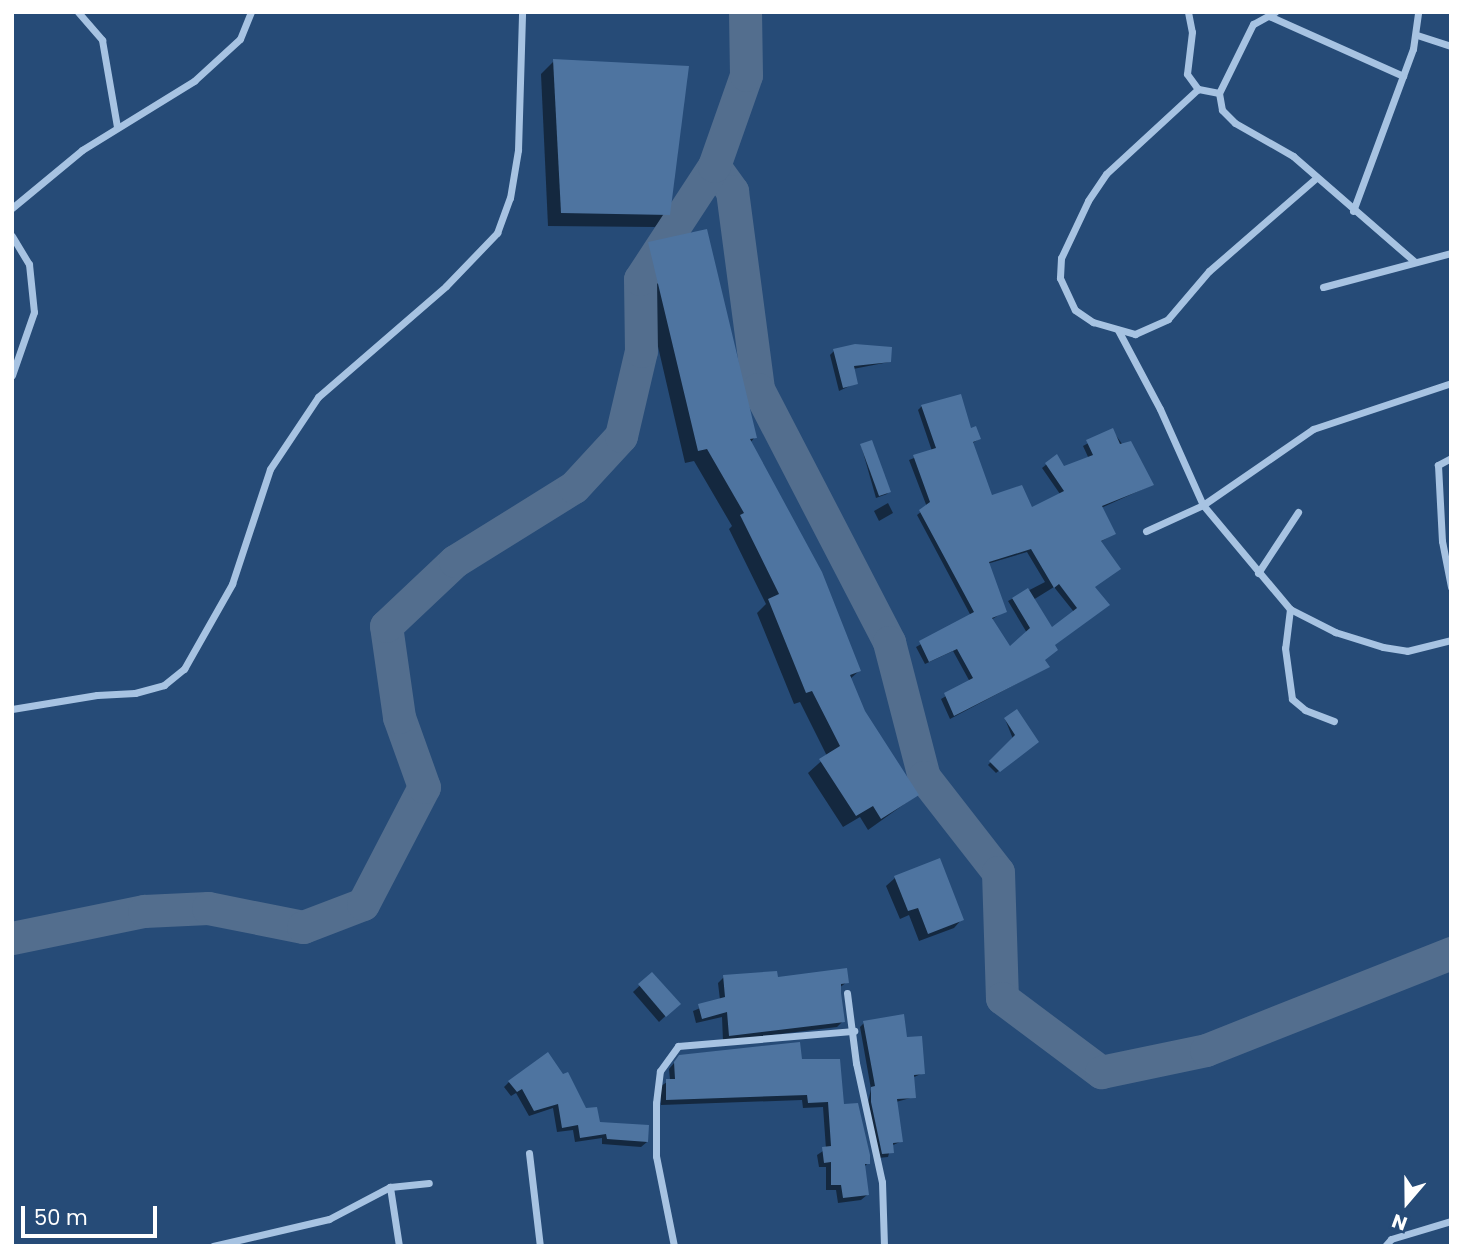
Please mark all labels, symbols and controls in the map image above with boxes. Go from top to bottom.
north arrow [1372,1167,1442,1237]
scale bar [24,1192,161,1236]
text: 50 m [34,1203,88,1232]
text: N [1388,1207,1411,1237]

